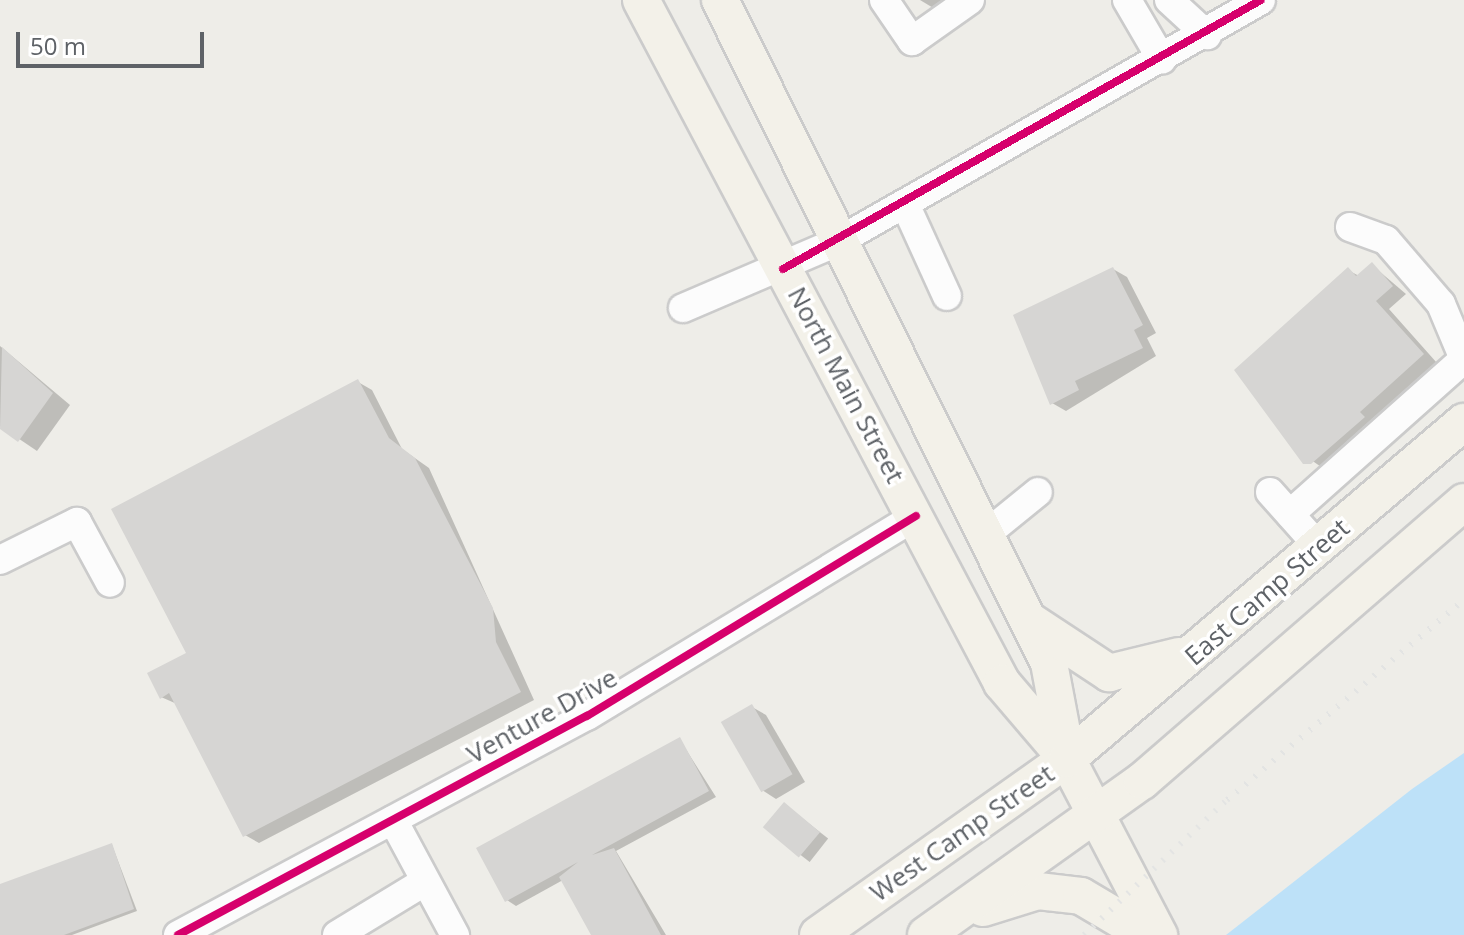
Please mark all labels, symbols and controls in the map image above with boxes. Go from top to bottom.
scale bar [20,16,208,66]
text: 50 m [30,29,86,62]
street label: North Main Street [781,282,911,488]
street label: East Camp Street [1178,512,1356,672]
street label: Venture Drive [461,662,623,770]
street label: West Camp Street [864,758,1060,908]

